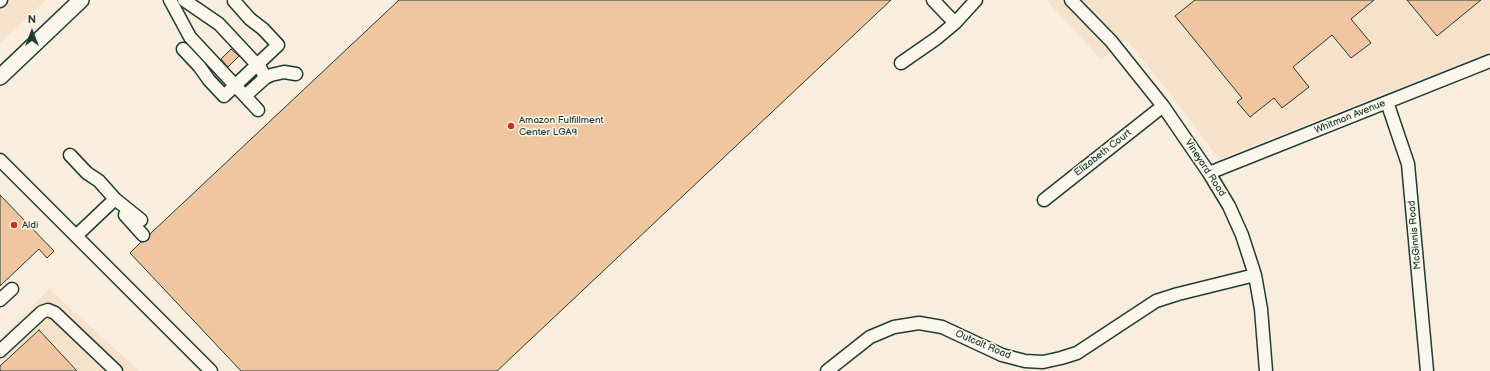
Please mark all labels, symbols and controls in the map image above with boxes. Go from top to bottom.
north arrow [12,12,52,52]
text: N [28,13,36,26]
street label: Whitman Avenue [1313,97,1387,137]
place label: Amazon Fulfillment Center LGA9 [519,114,604,138]
marker: Amazon Fulfillment Center LGA9 [506,121,516,131]
street label: Elizabeth Court [1072,127,1134,179]
street label: Vineyard Road [1182,137,1228,199]
street label: McGinnis Road [1406,200,1424,270]
place label: Aldi [22,219,38,231]
marker: Aldi [9,220,19,230]
street label: Outcalt Road [953,328,1013,362]

